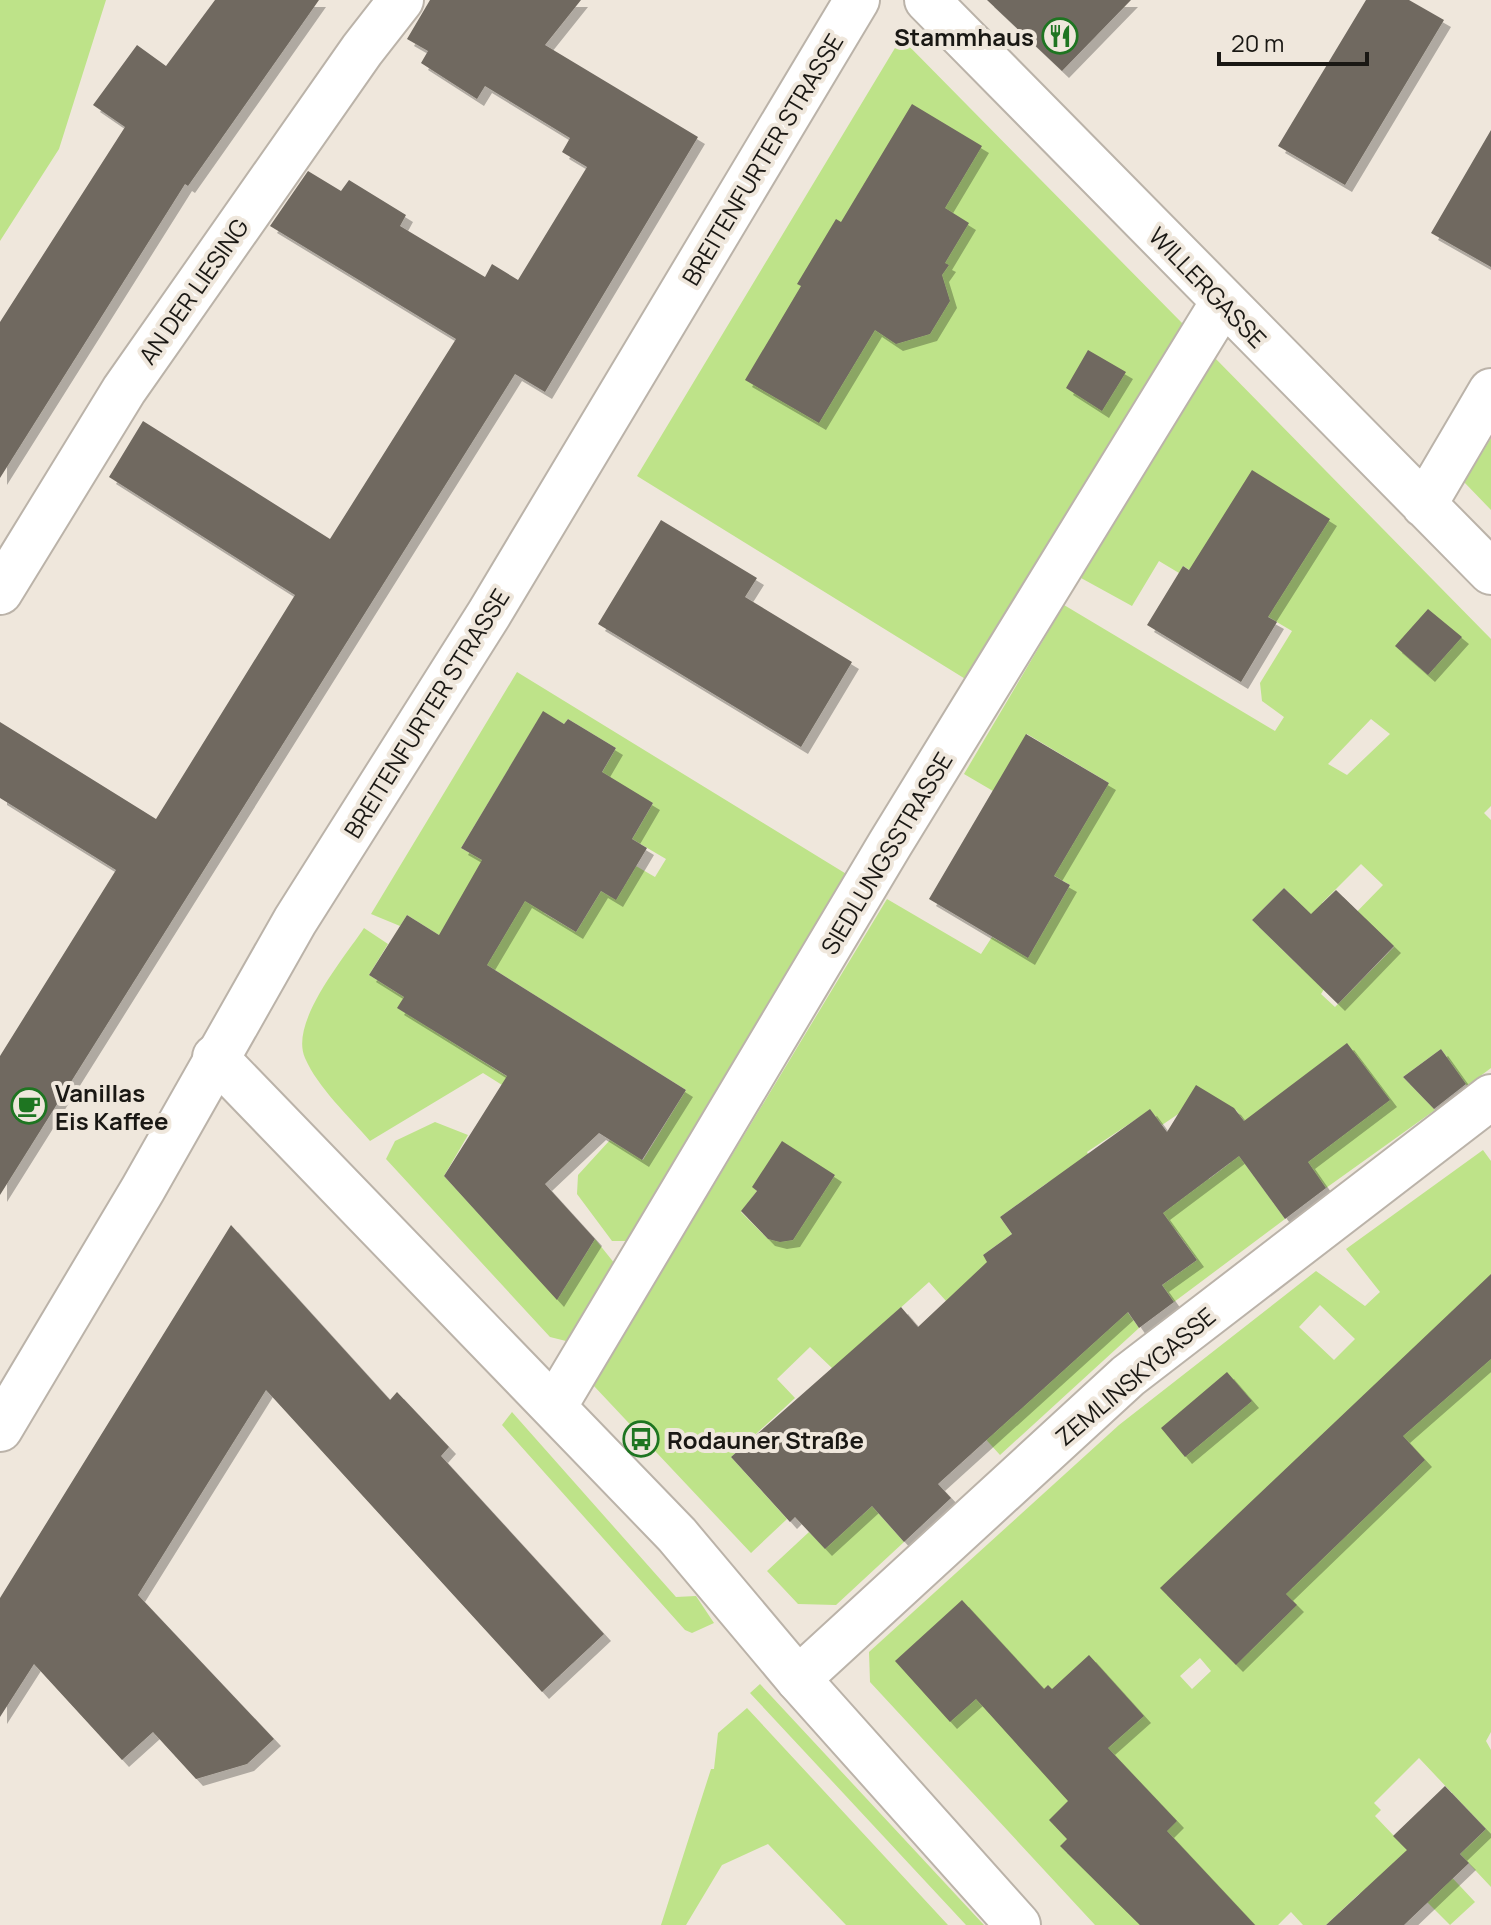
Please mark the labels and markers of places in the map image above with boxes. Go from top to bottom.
restaurant icon: Stammhaus [1041,17,1079,55]
place label: Stammhaus [894,20,1034,53]
place label: Vanillas Eis Kaffee [55,1076,169,1137]
cafe icon: Vanillas Eis Kaffee [10,1087,48,1125]
bus stop icon: Rodauner Straße [622,1420,660,1458]
place label: Rodauner Straße [667,1423,864,1456]

